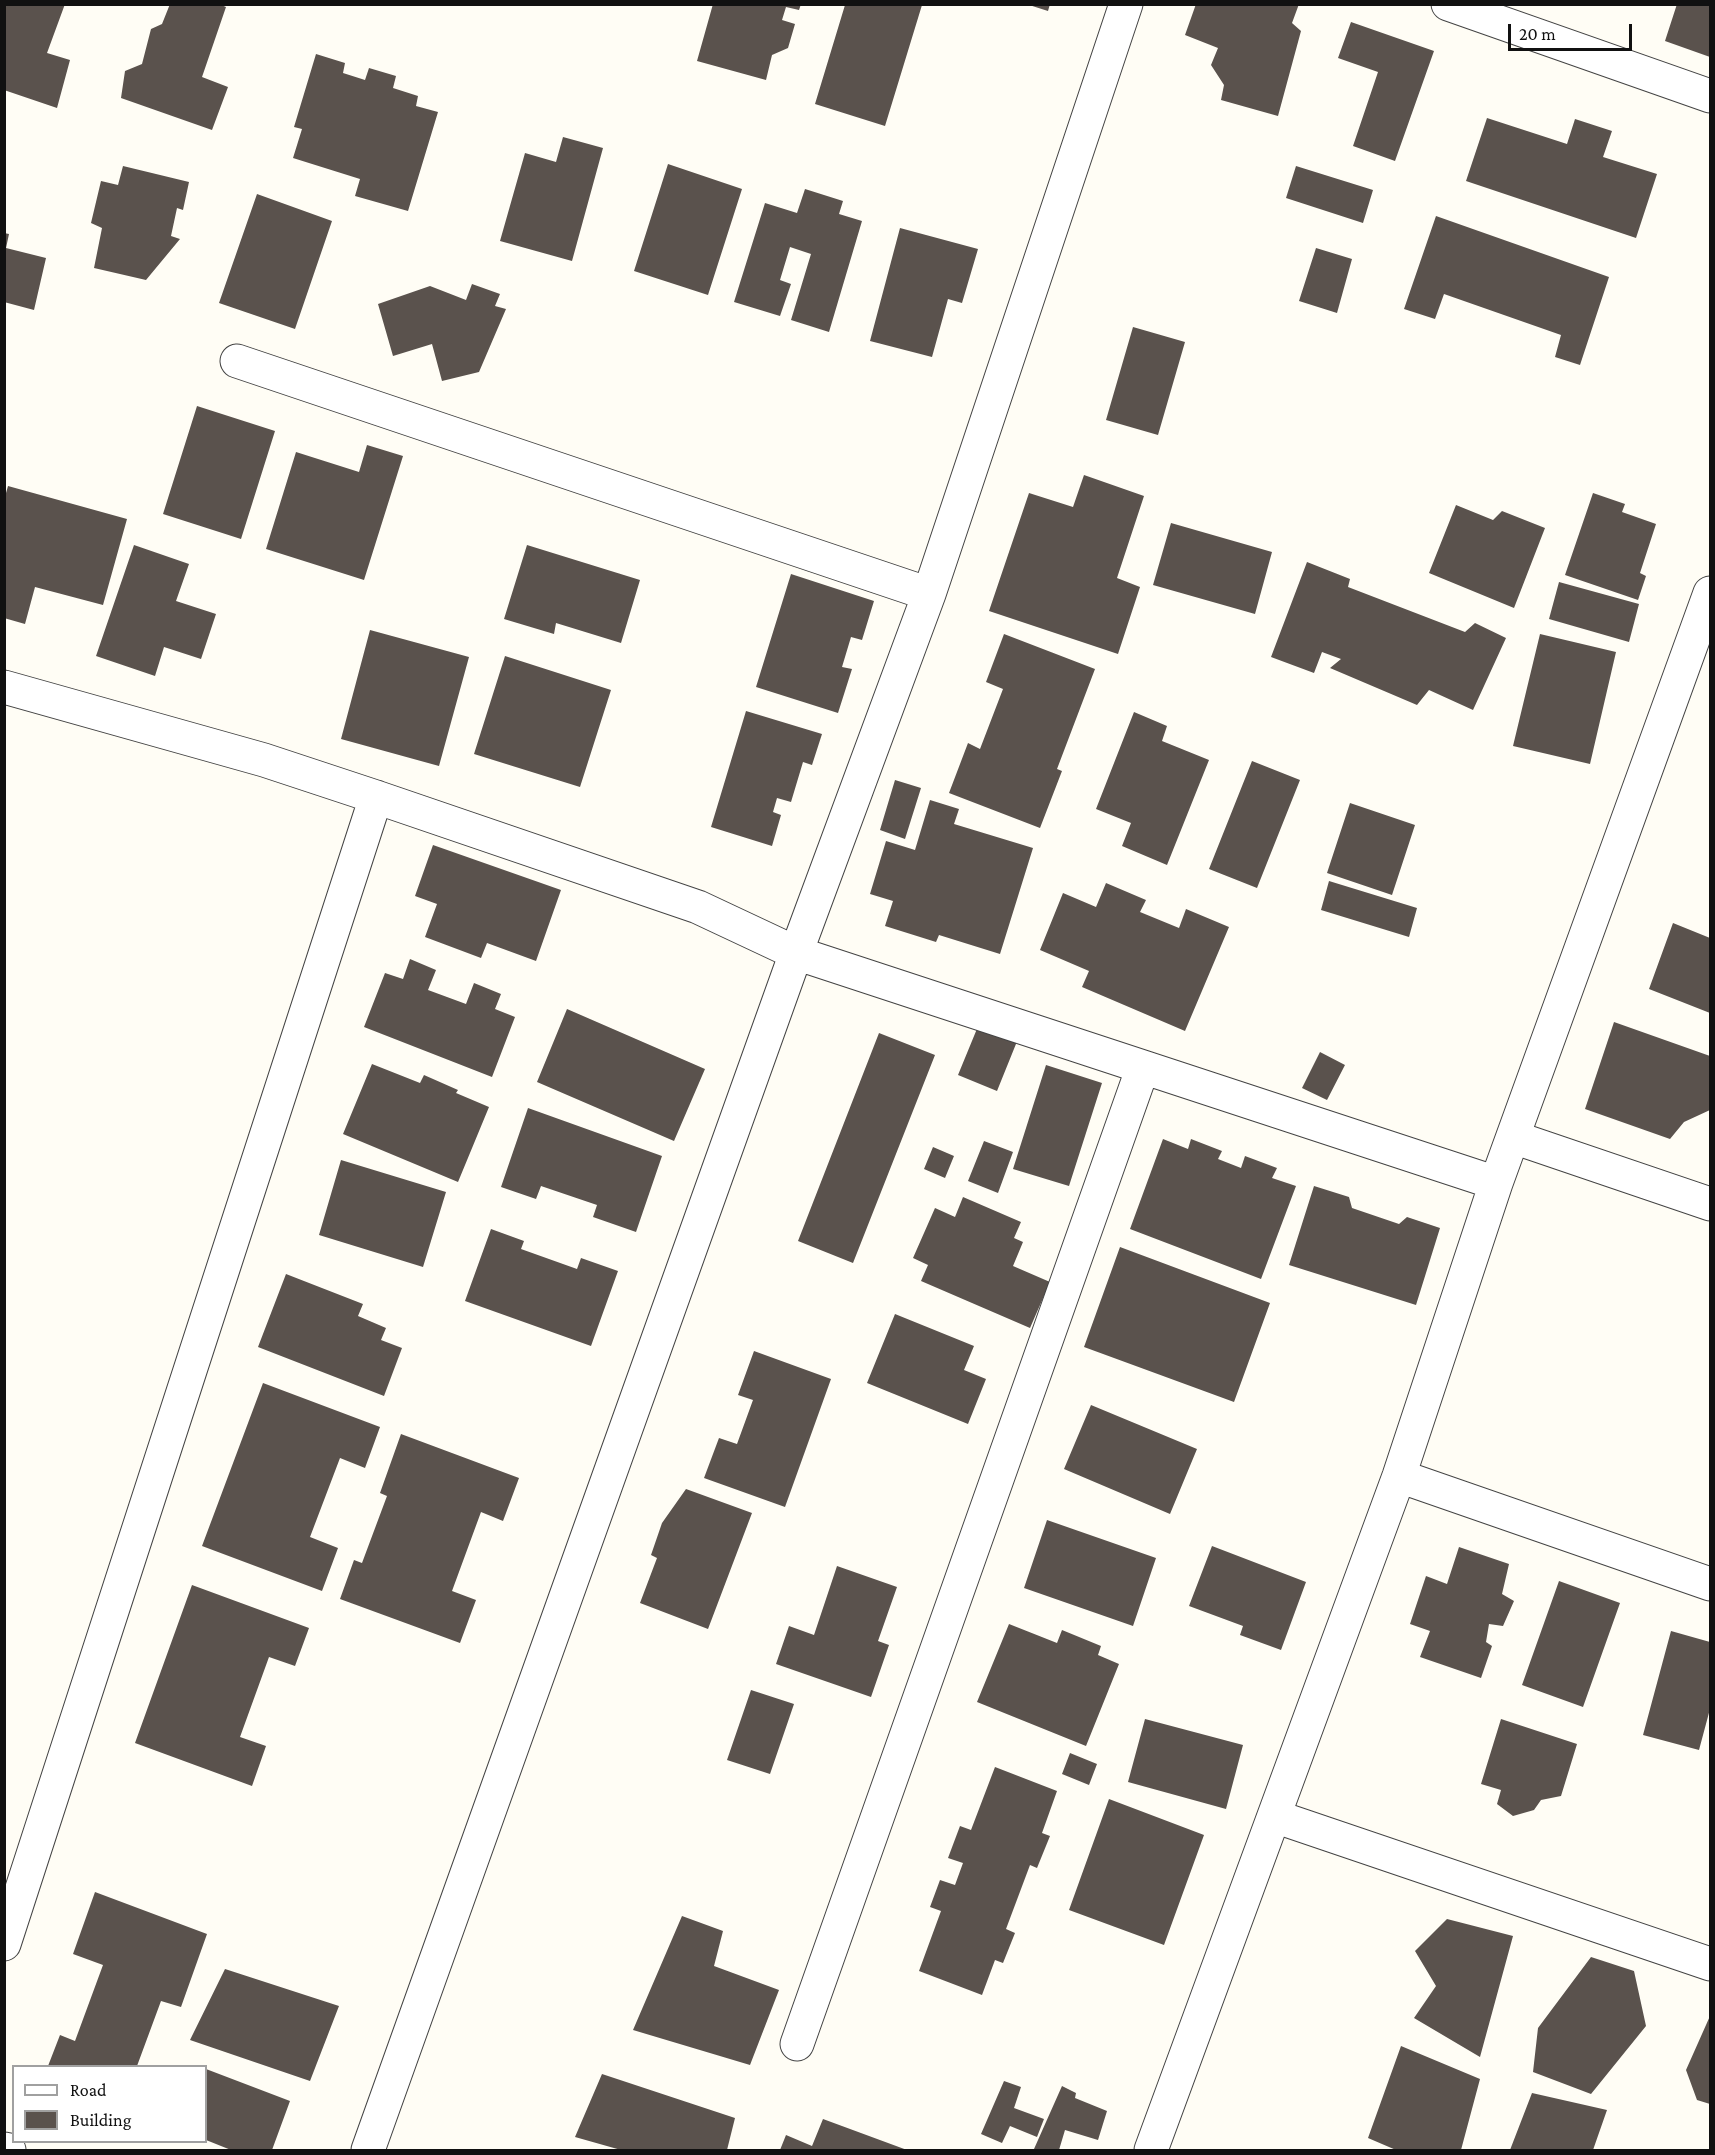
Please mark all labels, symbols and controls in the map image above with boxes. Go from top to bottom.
scale bar [1511,12,1636,50]
text: 20 m [1519,24,1556,44]
legend [12,2065,207,2143]
text: Road [70,2080,107,2100]
text: Building [70,2110,131,2130]

